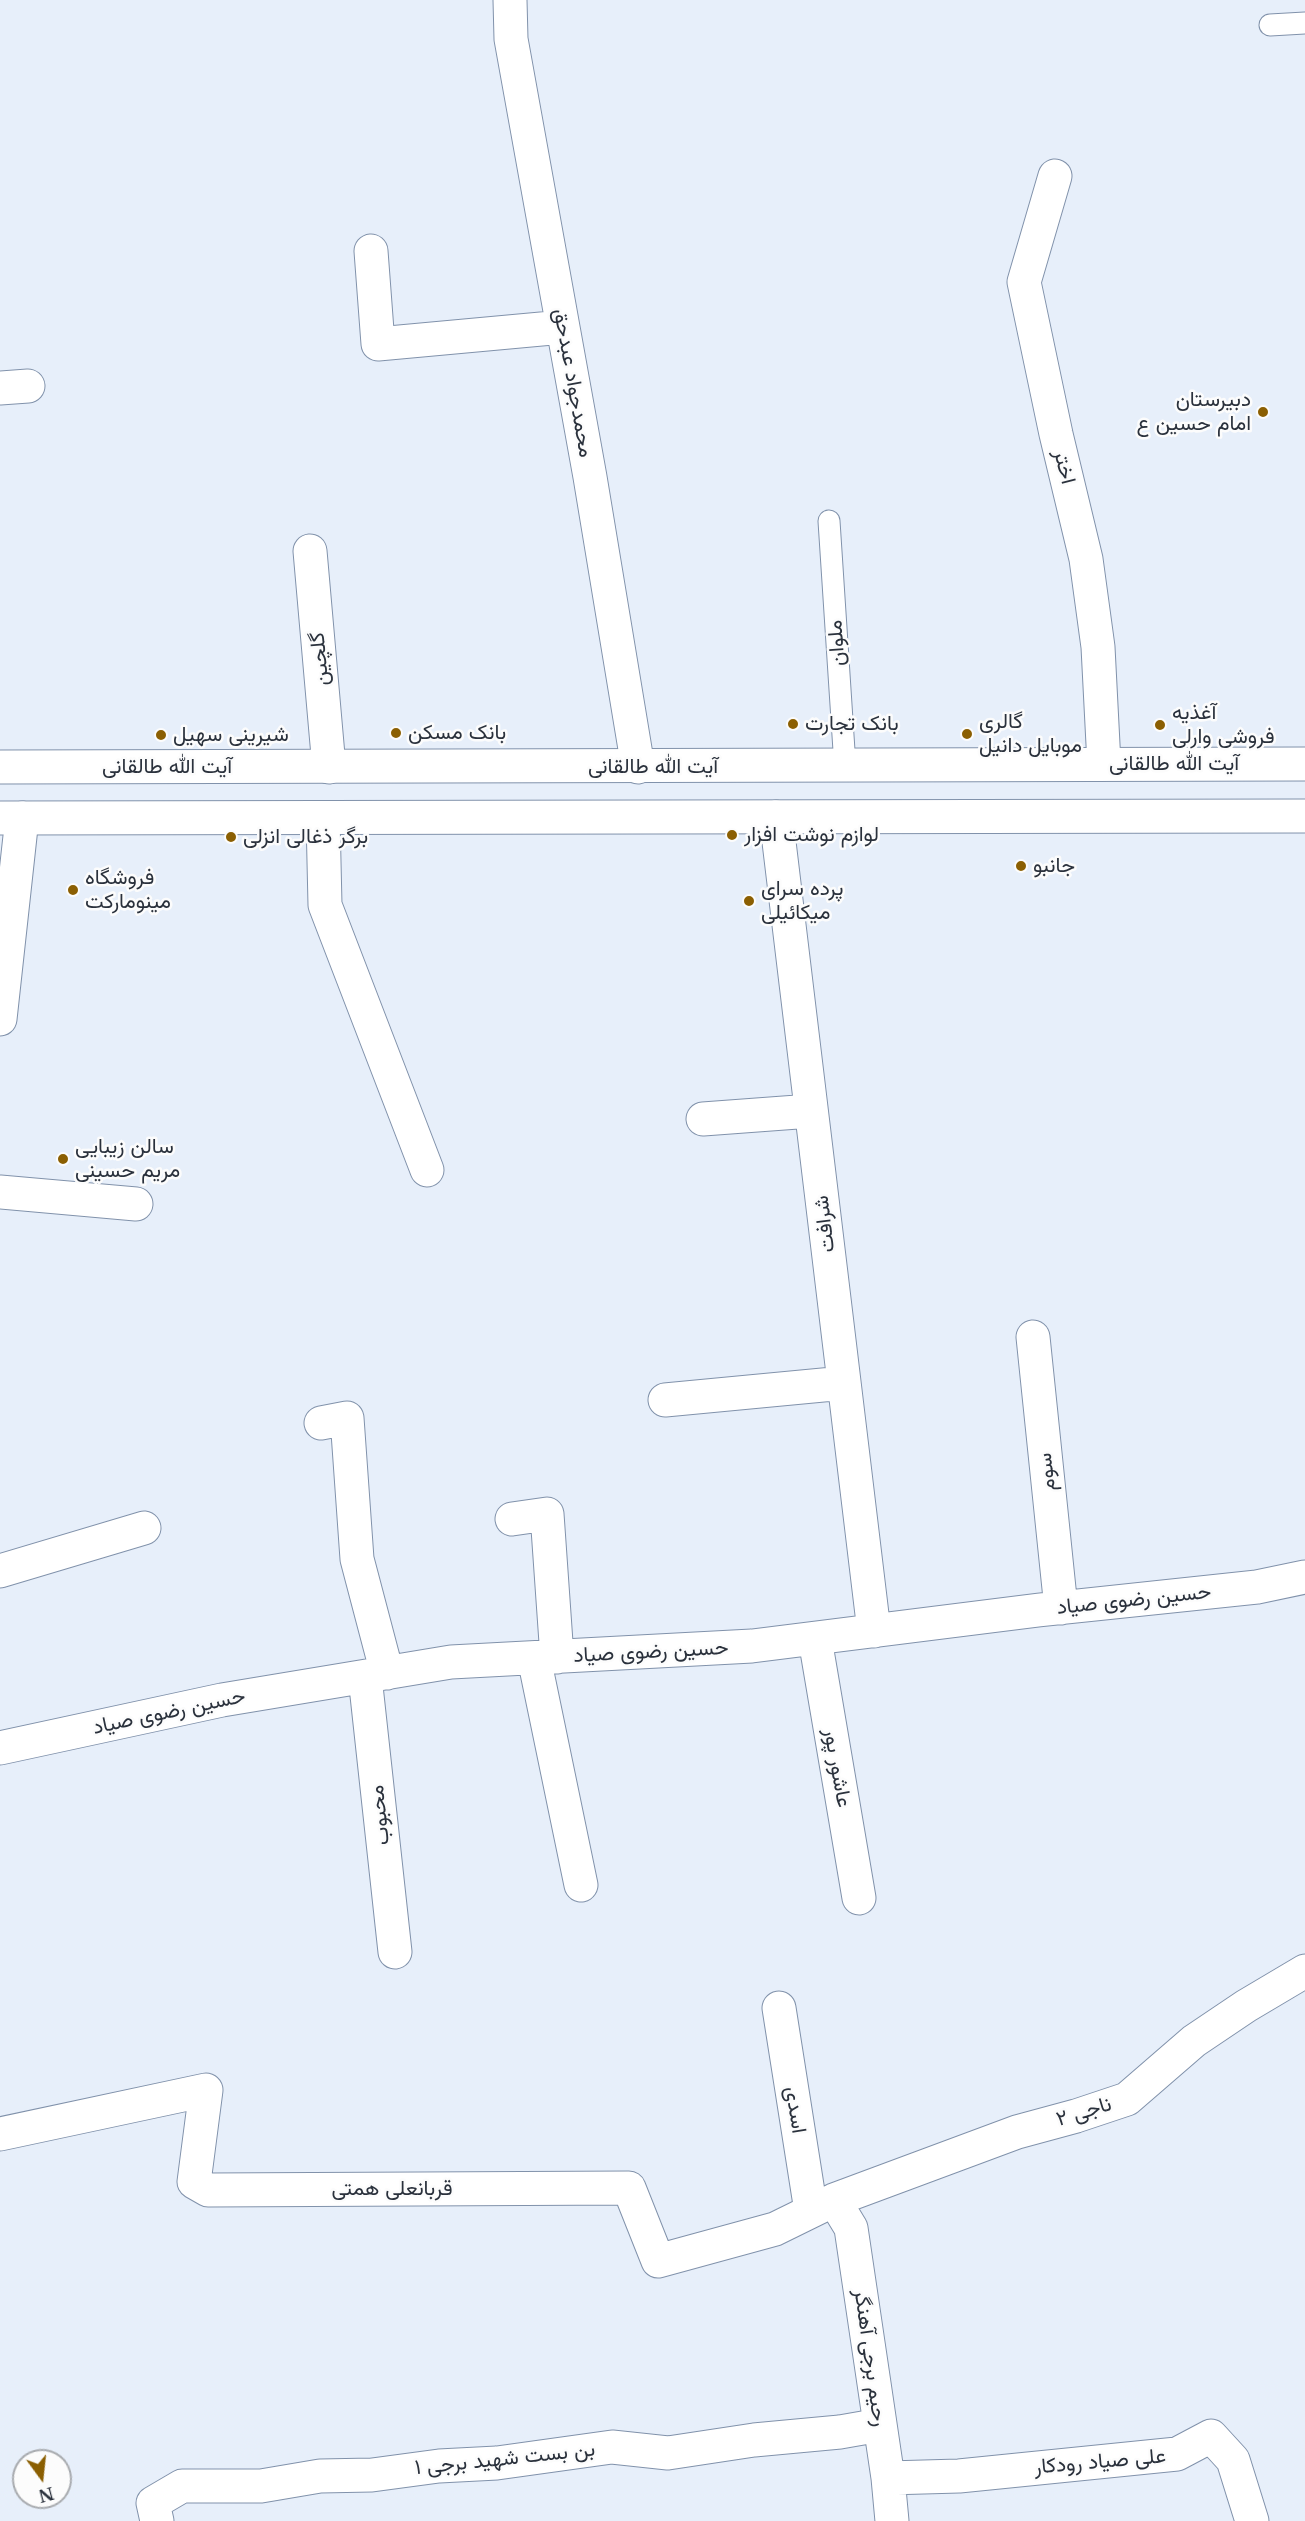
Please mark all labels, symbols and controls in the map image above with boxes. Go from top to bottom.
street label: محمدجواد عبدحق [547,306,599,460]
place label: دبیرستان امام حسین ع [1137,387,1251,437]
marker: دبیرستان امام حسین ع [1256,405,1270,419]
street label: اختر [1048,447,1080,487]
street label: ملوان [823,619,851,667]
street label: گلچین [305,631,335,687]
place label: آغذیه فروشی وارلی [1172,700,1275,750]
place label: گالری موبایل دانیل [979,709,1082,759]
place label: بانک تجارت [805,711,899,737]
marker: بانک تجارت [786,717,800,731]
marker: آغذیه فروشی وارلی [1153,718,1167,732]
place label: بانک مسکن [408,720,506,746]
place label: شیرینی سهیل [173,722,289,748]
marker: بانک مسکن [389,726,403,740]
marker: گالری موبایل دانیل [960,727,974,741]
marker: شیرینی سهیل [154,728,168,742]
street label: آیت الله طالقانی [1109,751,1239,777]
street label: آیت الله طالقانی [102,754,232,780]
street label: آیت الله طالقانی [588,754,718,780]
place label: لوازم نوشت افزار [744,822,879,848]
place label: برگر ذغالی انزلی [243,824,368,850]
marker: لوازم نوشت افزار [725,828,739,842]
marker: برگر ذغالی انزلی [224,830,238,844]
place label: جانبو [1033,853,1075,879]
marker: جانبو [1014,859,1028,873]
place label: فروشگاه مینومارکت [85,865,171,915]
place label: پرده سرای میکائیلی [761,876,844,926]
marker: فروشگاه مینومارکت [66,883,80,897]
marker: پرده سرای میکائیلی [742,894,756,908]
place label: سالن زیبایی مریم حسینی [75,1134,180,1184]
marker: سالن زیبایی مریم حسینی [56,1152,70,1166]
street label: شرافت [809,1194,841,1254]
street label: سوم [1032,1452,1062,1492]
street label: حسین رضوی صیاد [1055,1579,1213,1621]
street label: حسین رضوی صیاد [573,1635,729,1669]
street label: حسین رضوی صیاد [90,1684,248,1740]
street label: عاشور پور [818,1727,856,1809]
street label: محبوب [364,1784,396,1846]
street label: اسدی [779,2085,811,2135]
street label: ناجی ۲ [1053,2092,1115,2132]
street label: قربانعلی همتی [331,2176,453,2202]
street label: رحیم برجی آهنگر [848,2288,892,2428]
street label: بن بست شهید برجی ۱ [414,2437,596,2481]
street label: علی صیاد رودکار [1033,2444,1167,2480]
north arrow [12,2449,72,2509]
text: N [36,2483,56,2506]

